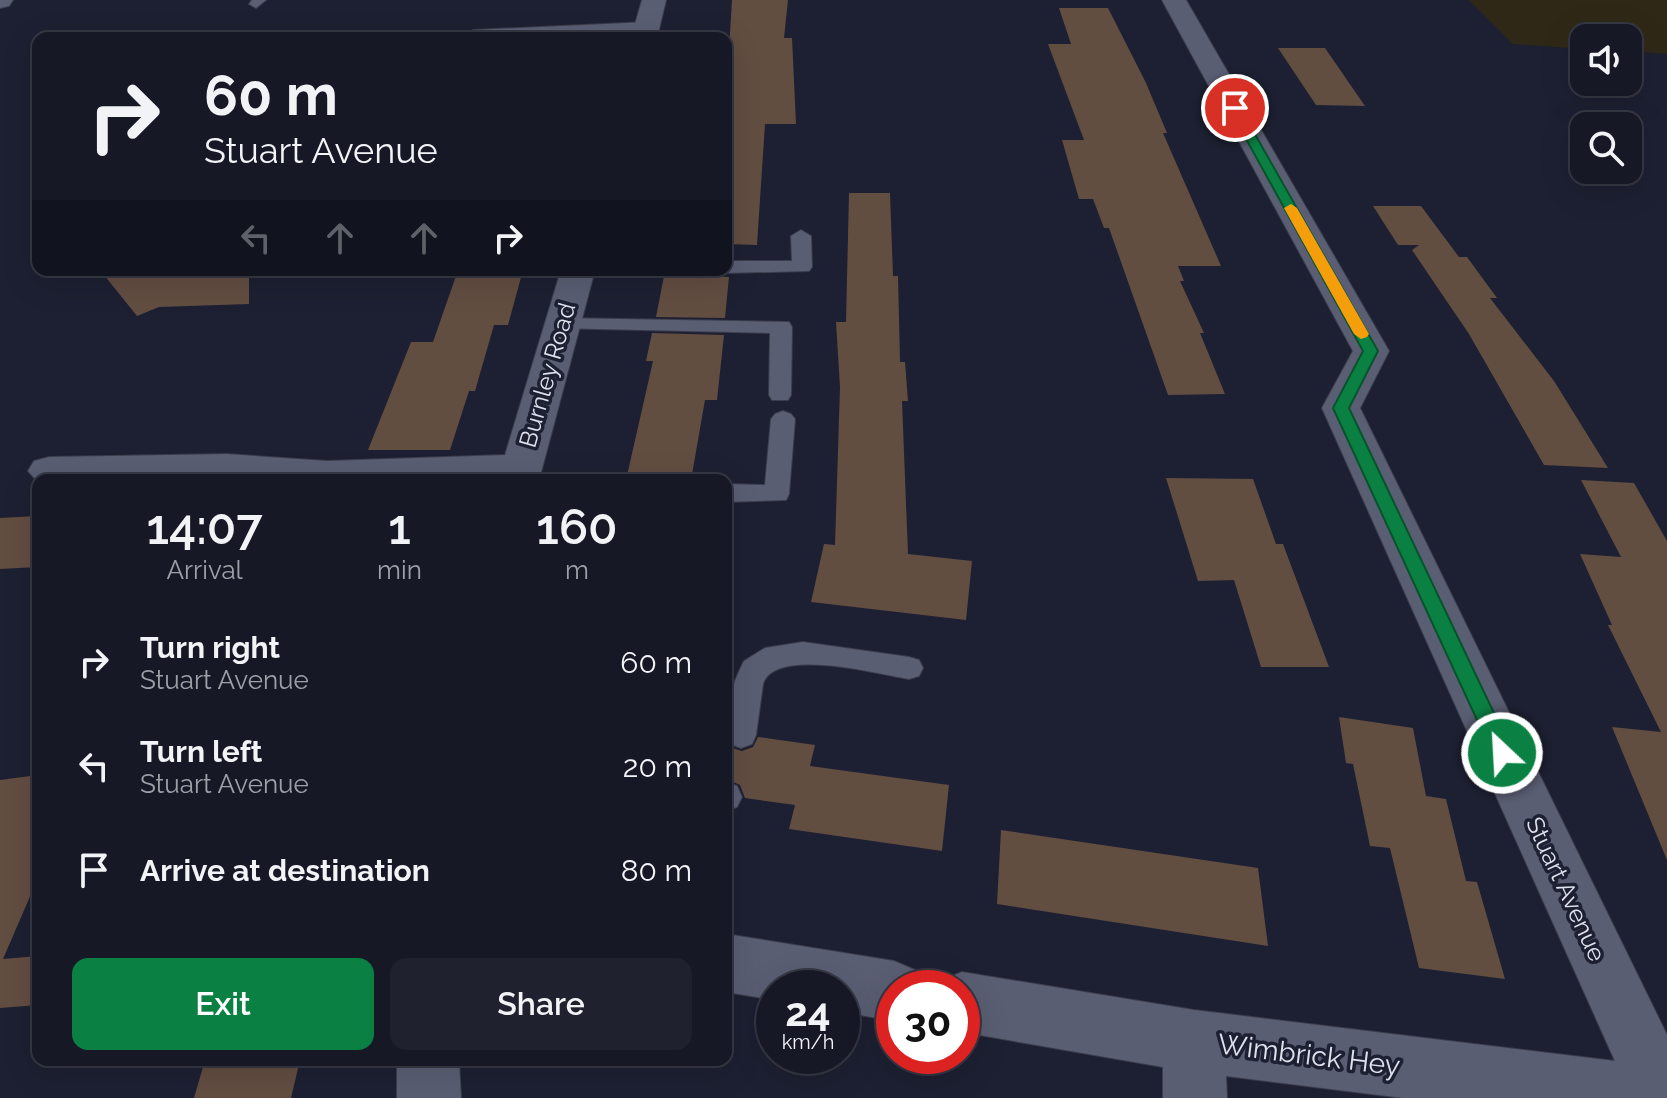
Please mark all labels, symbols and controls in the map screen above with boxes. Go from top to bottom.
map controls [1570,24,1642,184]
button: sound [1570,24,1642,96]
text: 60 m [204,62,338,128]
icon: right [72,64,176,168]
pin [1201,74,1269,142]
icon: arrive [1213,86,1257,130]
button: search [1570,112,1642,184]
text: Stuart Avenue [204,129,438,171]
icon: left [234,216,278,260]
icon: ahead [318,216,362,260]
icon: ahead [402,216,446,260]
icon: right [486,216,530,260]
street label: Burnley Road [513,299,581,451]
text: 14:07 [146,499,263,555]
text: 1 [388,499,411,555]
text: 160 [536,499,618,555]
text: Arrival [166,555,243,585]
text: min [377,555,422,585]
text: m [565,555,589,585]
text: Turn right [140,630,280,665]
icon: right [72,640,116,684]
text: 60 m [620,645,692,680]
text: Stuart Avenue [140,665,309,695]
position arrow [1460,711,1544,795]
text: Turn left [140,734,262,769]
icon: left [72,744,116,788]
text: 20 m [623,749,692,784]
text: Stuart Avenue [140,769,309,799]
street label: Stuart Avenue [1520,812,1612,966]
icon: arrive [72,848,116,892]
text: Arrive at destination [140,853,430,888]
text: 80 m [621,853,692,888]
button: Exit [72,958,374,1050]
button: Share [390,958,692,1050]
speed limit sign: 30 [876,970,980,1074]
text: 24 [785,988,831,1035]
street label: Wimbrick Hey [1216,1027,1402,1083]
text: km/h [782,1030,834,1054]

